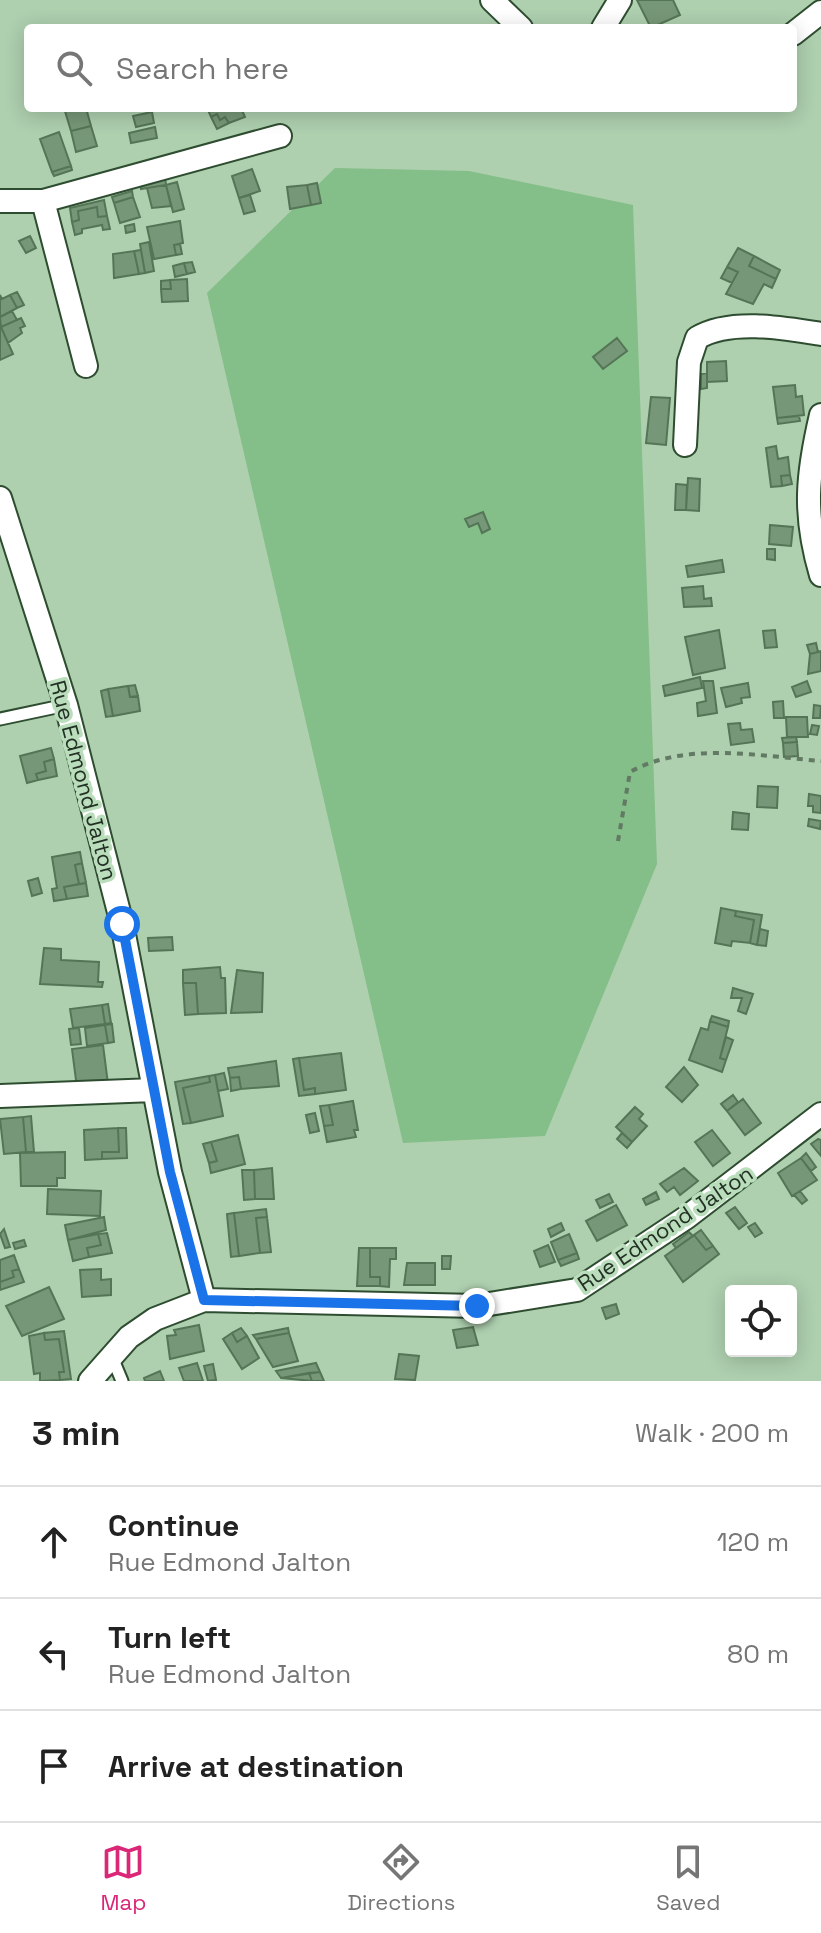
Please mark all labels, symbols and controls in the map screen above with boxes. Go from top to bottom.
search box [24,24,797,112]
icon: search [52,46,96,90]
text: Search here [116,49,289,88]
street label: Rue Edmond Jalton [44,677,124,883]
route start [104,906,140,942]
street label: Rue Edmond Jalton [572,1159,758,1297]
map controls [725,1285,797,1357]
button: locate [725,1285,797,1357]
route end [459,1288,495,1324]
text: 3 min [32,1412,120,1455]
text: Walk · 200 m [635,1416,789,1450]
text: Continue [108,1506,239,1545]
icon: ahead [32,1520,76,1564]
text: 120 m [717,1525,789,1559]
text: Rue Edmond Jalton [108,1545,351,1579]
text: Turn left [108,1618,231,1657]
icon: left [32,1632,76,1676]
text: 80 m [727,1637,789,1671]
text: Rue Edmond Jalton [108,1657,351,1691]
icon: arrive [32,1744,76,1788]
text: Arrive at destination [108,1747,404,1786]
tab: Map [101,1840,146,1916]
tab: Directions [347,1840,455,1916]
tab: Saved [656,1840,720,1916]

